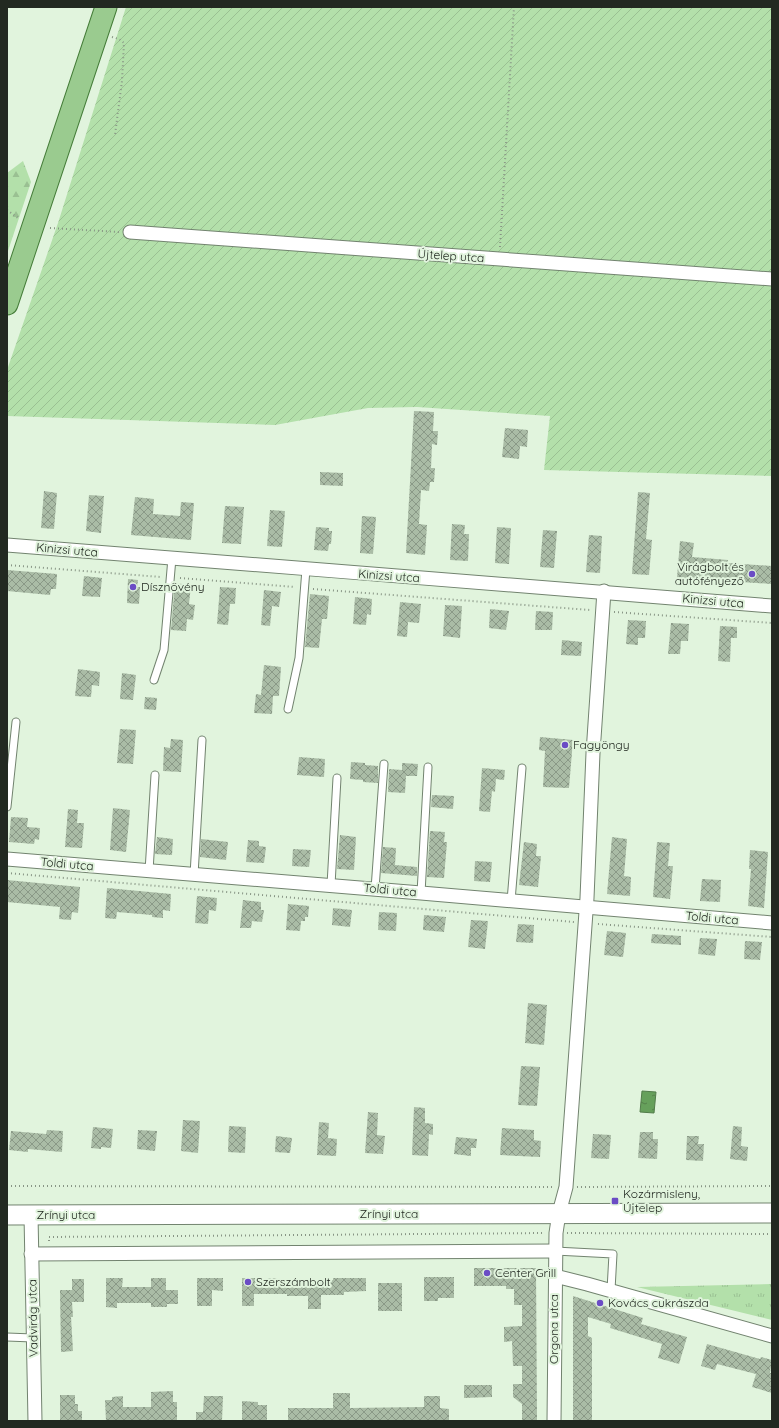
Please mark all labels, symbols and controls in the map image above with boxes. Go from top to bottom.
street label: Újtelep utca [417,246,485,265]
street label: Kinizsi utca [36,539,98,560]
place label: Virágbolt és autófényező [675,559,744,588]
street label: Kinizsi utca [358,566,420,585]
marker: Virágbolt és autófényező [747,569,757,579]
place label: Dísznövény [141,579,204,594]
marker: Dísznövény [128,582,138,592]
street label: Kinizsi utca [682,590,744,611]
place label: Fagyöngy [573,737,630,752]
marker: Fagyöngy [560,740,570,750]
street label: Toldi utca [40,854,94,873]
street label: Toldi utca [363,880,417,899]
street label: Toldi utca [685,908,739,927]
place label: Kozármisleny, Újtelep [623,1186,700,1215]
marker: Kozármisleny, Újtelep [610,1196,620,1206]
street label: Zrínyi utca [360,1206,418,1221]
street label: Zrínyi utca [37,1207,95,1222]
place label: Center Grill [495,1265,556,1280]
marker: Center Grill [482,1268,492,1278]
place label: Szerszámbolt [256,1274,331,1289]
marker: Szerszámbolt [243,1277,253,1287]
street label: Vadvirág utca [24,1279,41,1357]
street label: Orgona utca [546,1294,561,1364]
place label: Kovács cukrászda [608,1295,709,1310]
marker: Kovács cukrászda [595,1298,605,1308]

